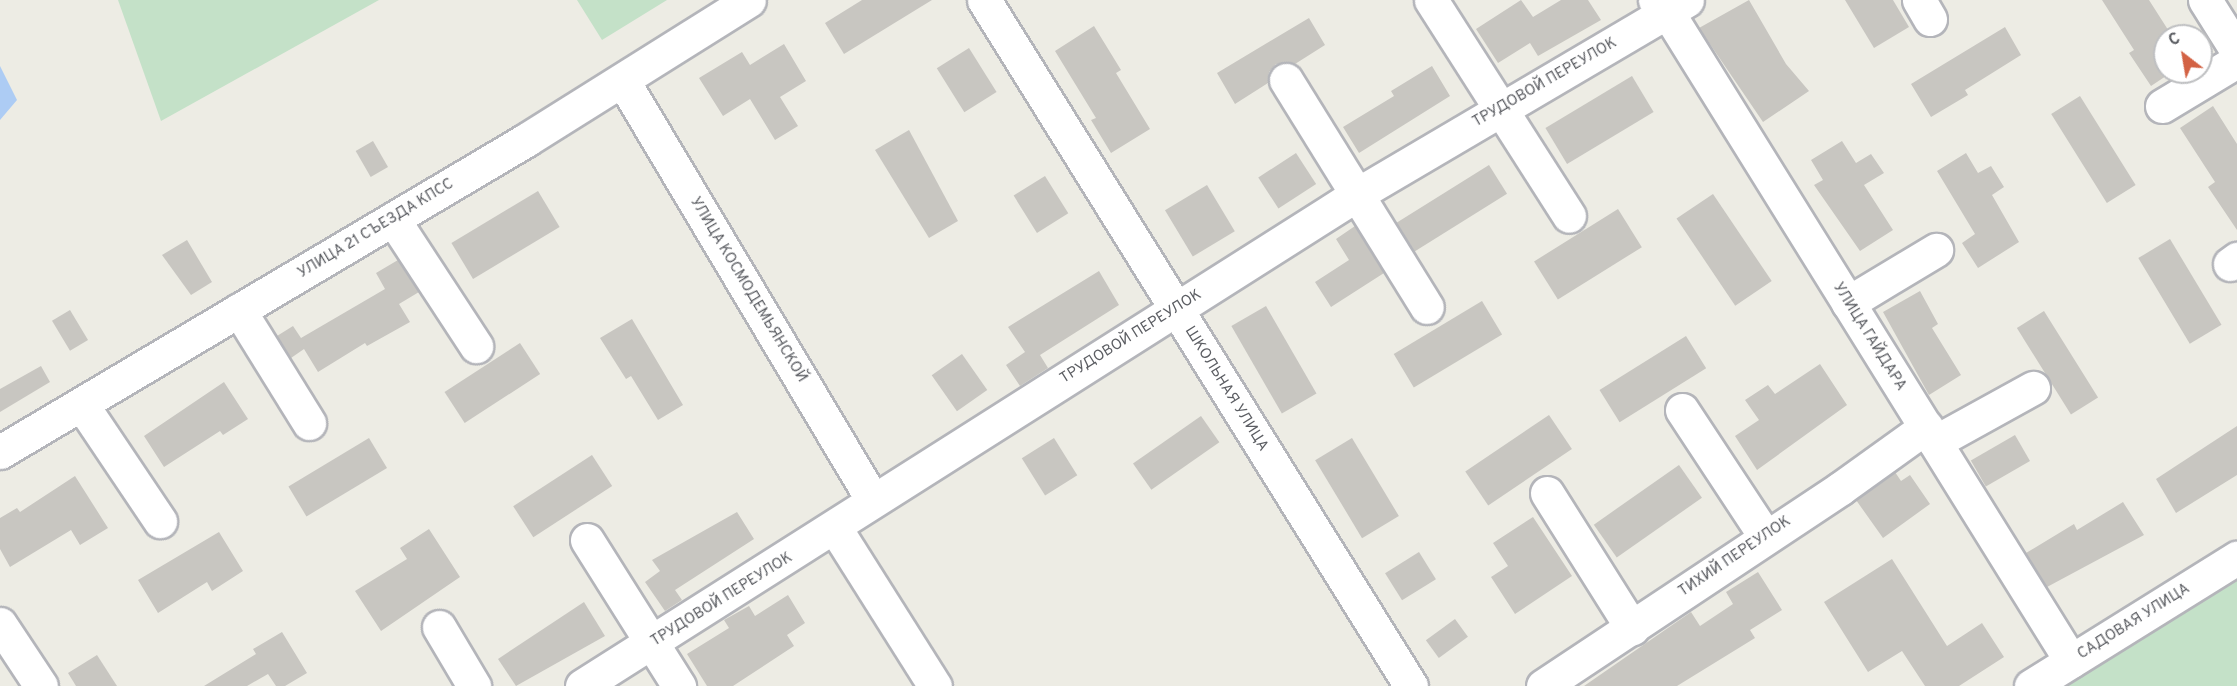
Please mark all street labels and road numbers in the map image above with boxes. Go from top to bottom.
street label: ТРУДОВОЙ ПЕРЕУЛОК [1470,34,1620,132]
street label: УЛИЦА 21 СЪЕЗДА КПСС [294,175,458,283]
street label: УЛИЦА КОСМОДЕМЬЯНСКОЙ [685,194,811,386]
street label: УЛИЦА ГАЙДАРА [1828,279,1910,395]
street label: ТРУДОВОЙ ПЕРЕУЛОК [1057,286,1205,388]
street label: ШКОЛЬНАЯ УЛИЦА [1180,323,1272,455]
street label: ТИХИЙ ПЕРЕУЛОК [1676,513,1794,601]
street label: ТРУДОВОЙ ПЕРЕУЛОК [648,549,796,651]
street label: САДОВАЯ УЛИЦА [2075,580,2193,664]

